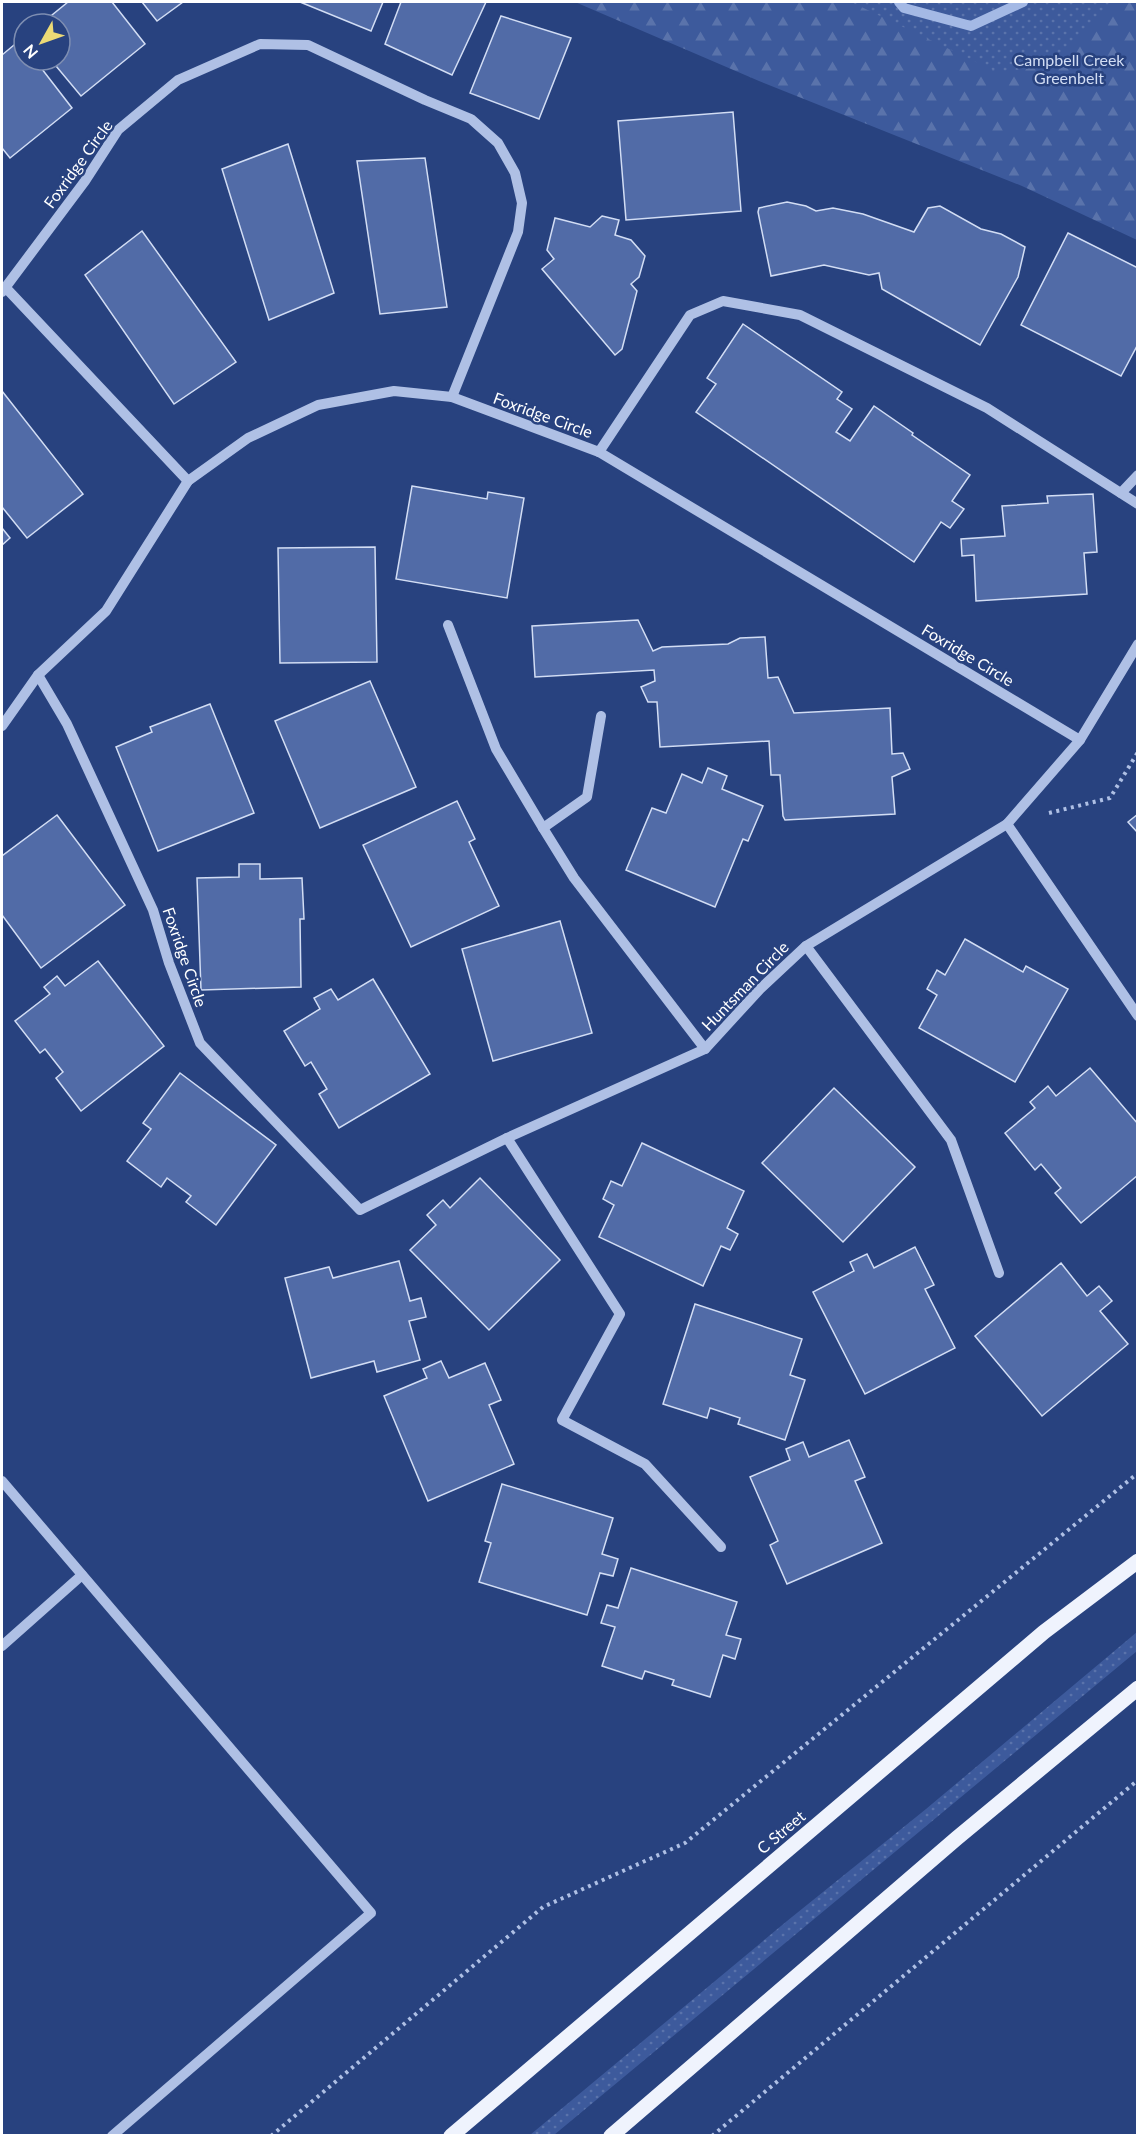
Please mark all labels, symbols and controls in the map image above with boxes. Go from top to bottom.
north arrow [12,12,72,72]
text: N [19,41,41,63]
park label: Campbell Creek Greenbelt [1014,50,1125,87]
street label: Foxridge Circle [39,116,116,211]
street label: Foxridge Circle [491,388,595,441]
street label: Foxridge Circle [919,620,1018,690]
street label: Foxridge Circle [160,904,211,1009]
street label: Huntsman Circle [697,937,792,1034]
street label: C Street [753,1806,809,1857]

